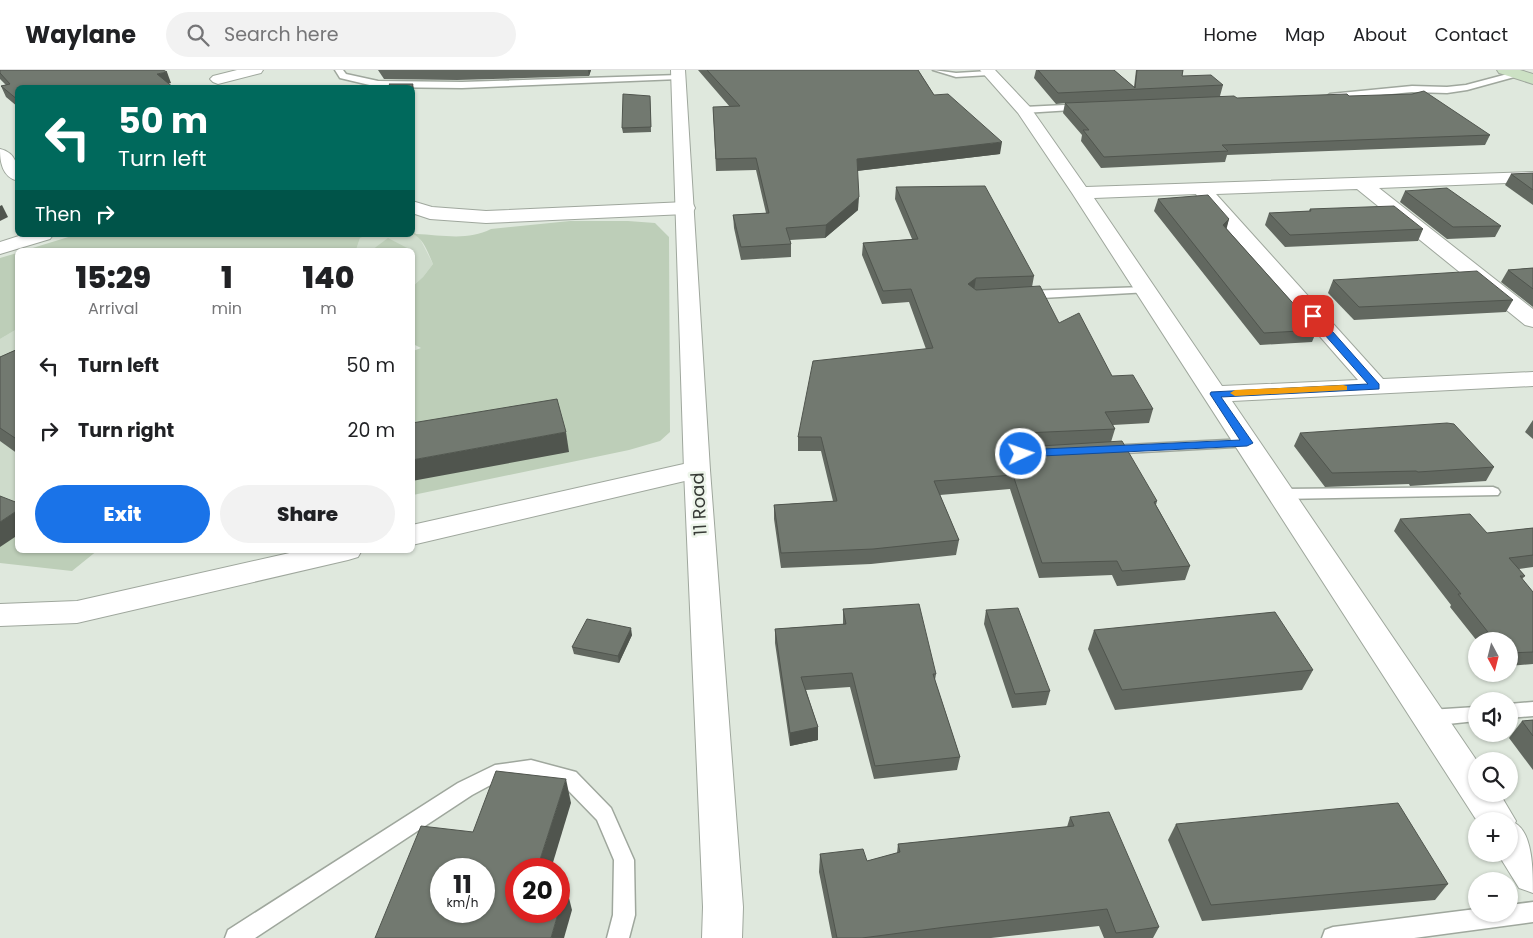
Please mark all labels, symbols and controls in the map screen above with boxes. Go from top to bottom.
search box [166,12,516,57]
text: Waylane [25,18,136,51]
icon: search [184,21,212,49]
text: Search here [224,21,339,48]
text: Home [1203,22,1257,47]
text: Map [1285,22,1325,47]
text: About [1353,22,1407,47]
text: Contact [1435,22,1508,47]
text: 50 m [118,96,208,145]
icon: left [35,105,100,170]
text: Turn left [118,143,206,174]
icon: right [91,200,119,228]
text: Then [35,201,81,228]
text: 15:29 [75,256,151,299]
text: 1 [221,256,233,299]
text: 140 [303,256,355,299]
pin [1292,295,1334,337]
text: Arrival [88,297,138,320]
text: min [211,297,242,320]
text: m [320,297,337,320]
icon: arrive [1299,302,1327,330]
icon: left [35,352,63,380]
text: Turn left [78,352,159,379]
text: 50 m [346,352,395,379]
icon: right [35,417,63,445]
text: Turn right [78,417,174,444]
text: 20 m [347,417,395,444]
position arrow [994,427,1046,479]
street label: 11 Road [684,472,713,536]
button: Exit [35,485,210,543]
button: Share [220,485,395,543]
north arrow [1468,632,1518,682]
map controls [1468,632,1518,922]
button: sound [1468,692,1518,742]
button: search [1468,752,1518,802]
button: + [1468,812,1518,862]
speed limit sign: 20 [505,858,570,923]
text: 11 [453,867,472,902]
button: − [1468,872,1518,922]
text: km/h [447,894,478,911]

